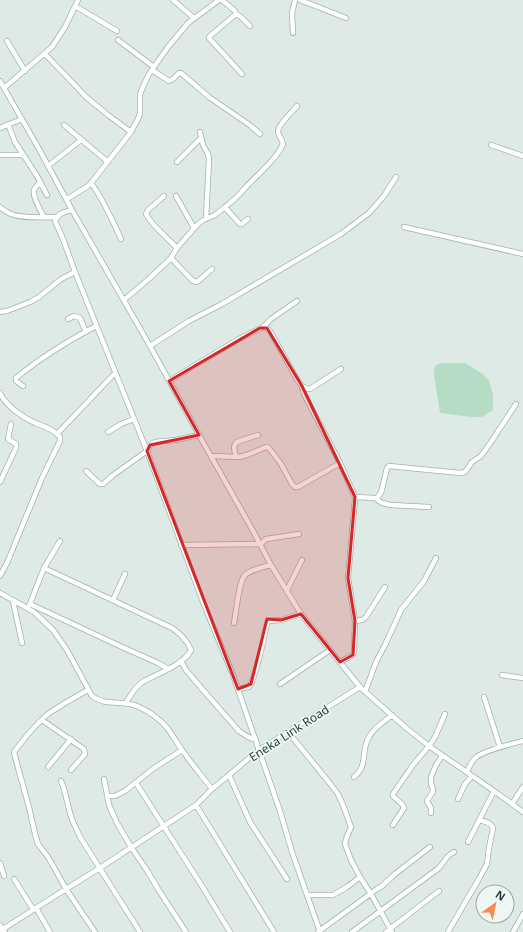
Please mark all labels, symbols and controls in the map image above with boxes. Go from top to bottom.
street label: Eneka Link Road [246,701,332,765]
north arrow [475,884,515,924]
text: N [493,886,509,904]

